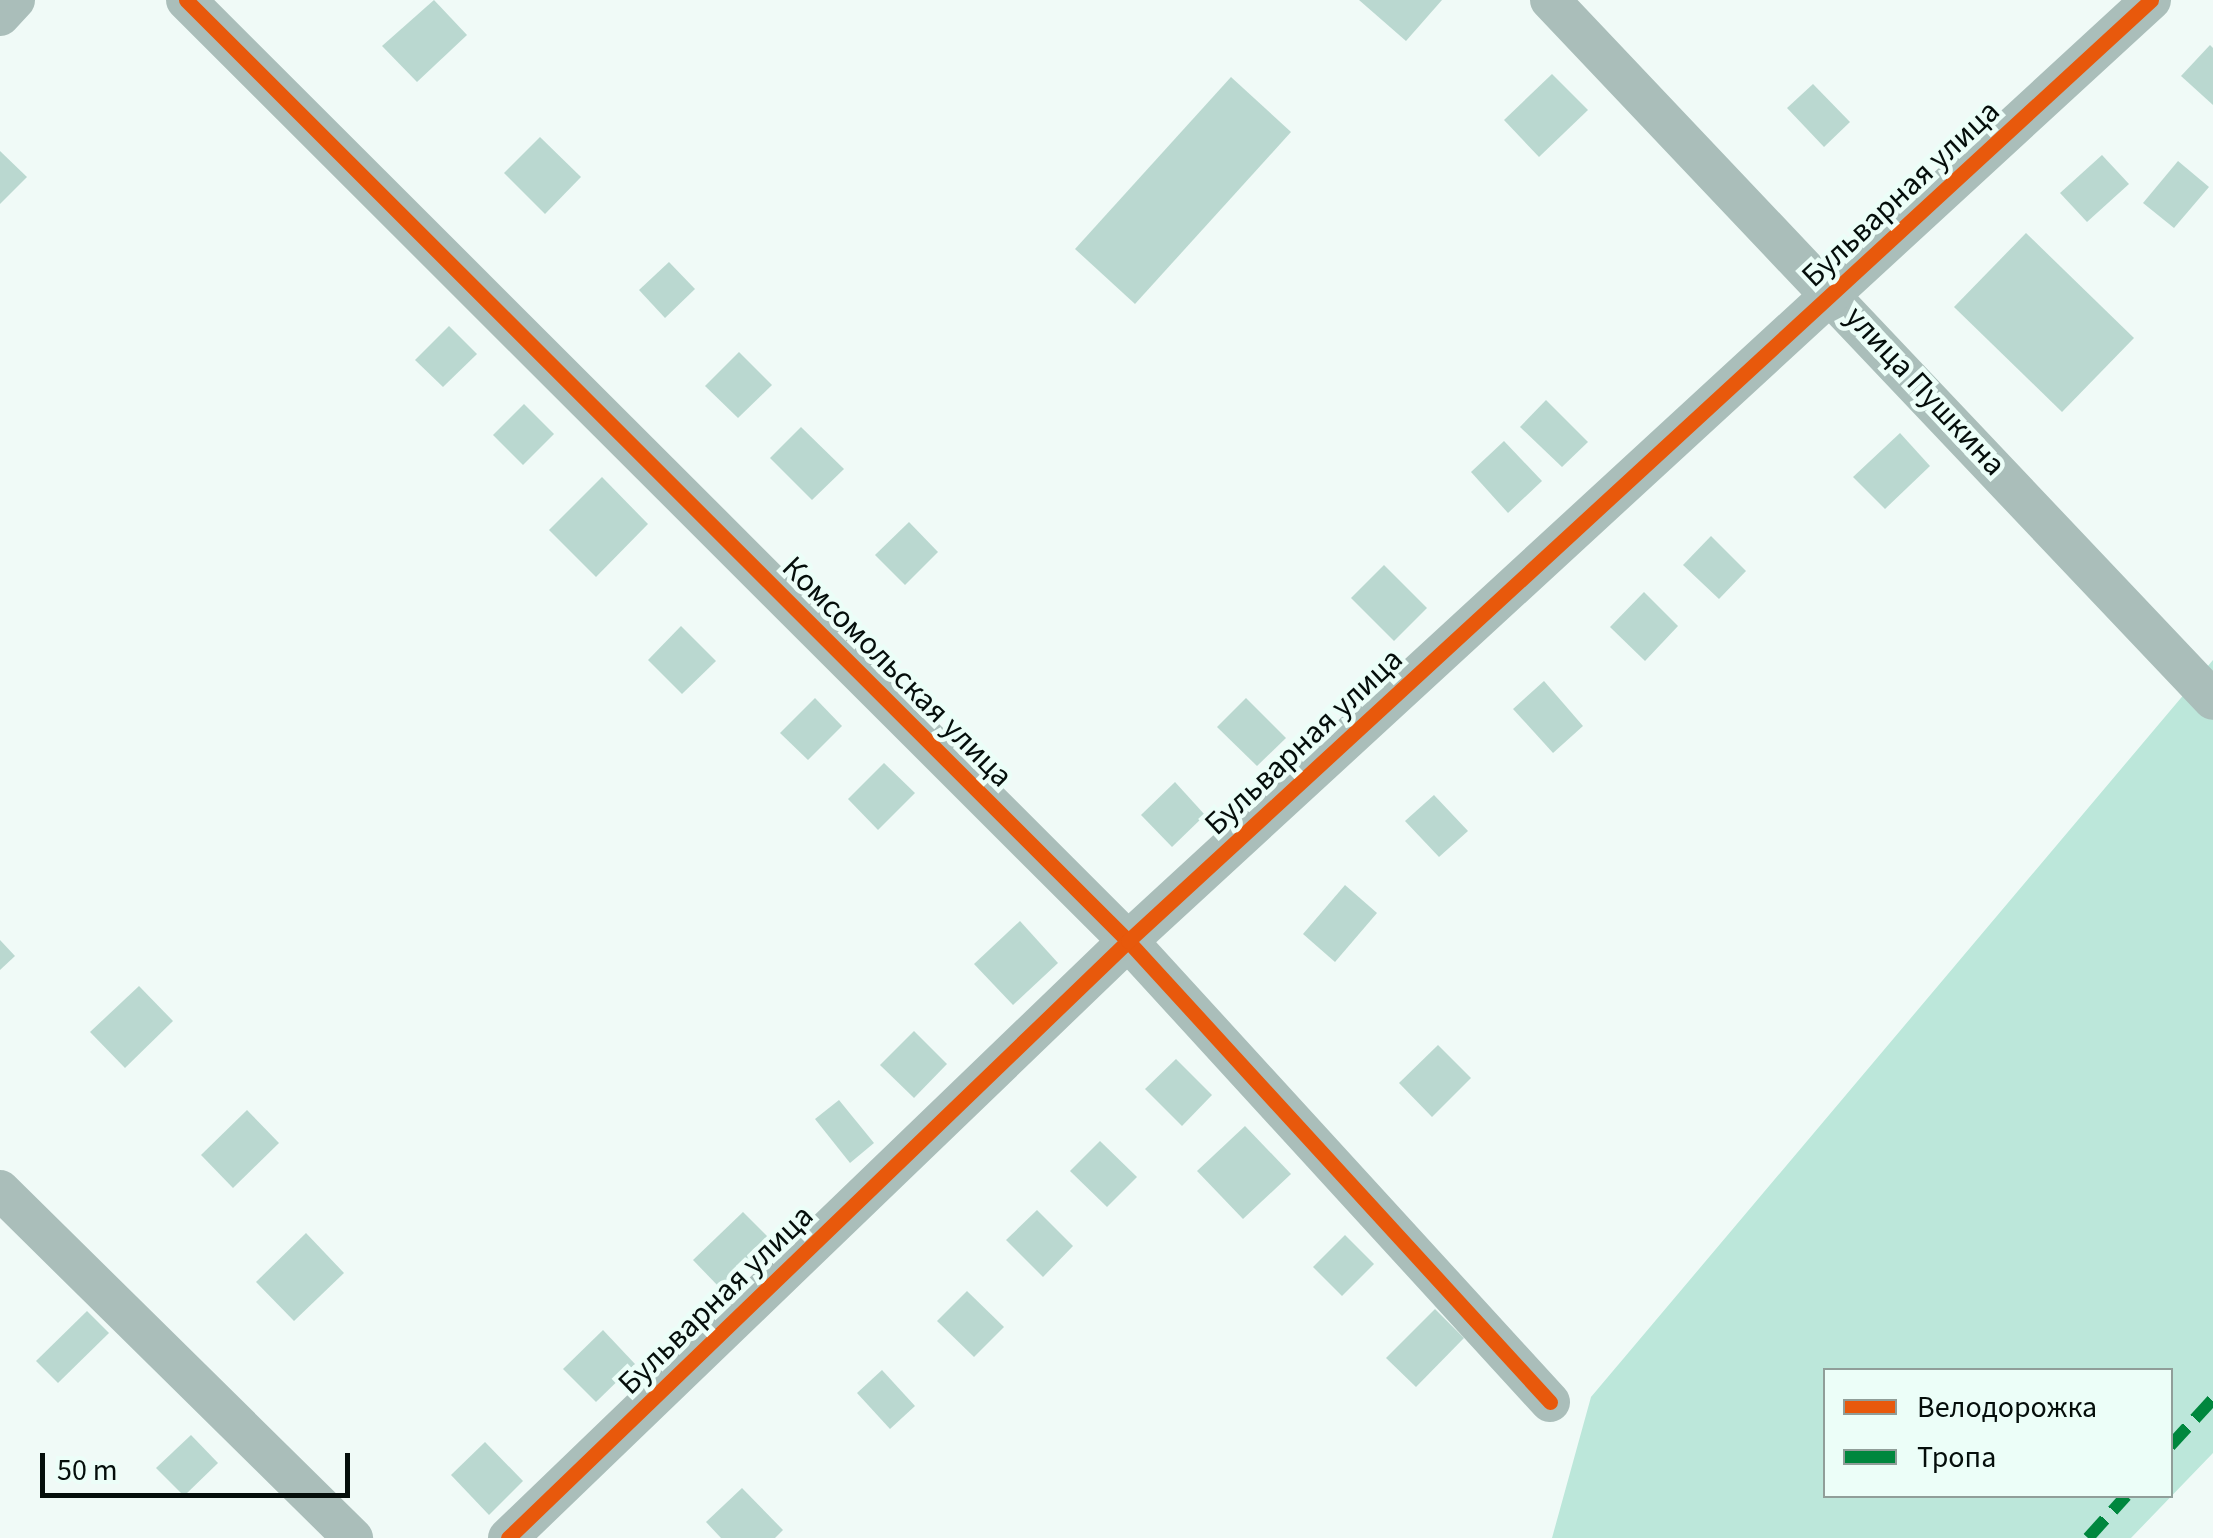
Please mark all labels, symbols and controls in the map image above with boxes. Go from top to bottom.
street label: Бульварная улица [1794,92,2008,296]
street label: улица Пушкина [1837,298,2013,484]
street label: Комсомольская улица [774,549,1020,795]
street label: Бульварная улица [1197,640,1411,844]
street label: Бульварная улица [610,1197,822,1403]
legend [1823,1368,2173,1498]
text: Велодорожка [1917,1386,2097,1429]
scale bar [45,1433,355,1495]
text: Тропа [1917,1436,1996,1479]
text: 50 m [57,1449,118,1492]

